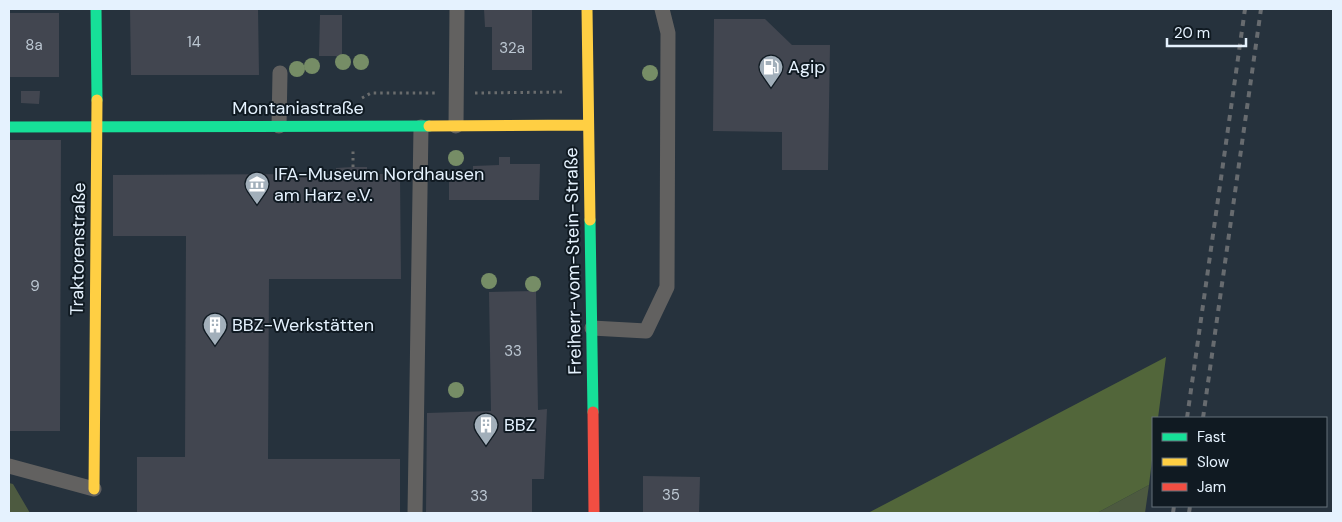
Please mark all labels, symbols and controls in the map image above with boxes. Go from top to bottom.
scale bar [1167,15,1246,47]
text: 20 m [1174,23,1210,43]
house number: 14 [187,32,201,52]
house number: 8a [25,35,43,55]
house number: 32a [499,38,525,58]
fuel station icon: Agip [758,54,784,88]
place label: Agip [788,55,826,79]
street label: Montaniastraße [232,96,364,120]
street label: Freiherr-vom-Stein-Straße [559,147,587,375]
place label: IFA-Museum Nordhausen am Harz e.V. [274,162,484,207]
museum icon: IFA-Museum Nordhausen am Harz e.V. [244,171,270,205]
street label: Traktorenstraße [65,182,91,316]
house number: 9 [30,276,40,296]
building icon: BBZ-Werkstätten [202,312,228,346]
place label: BBZ-Werkstätten [232,313,374,337]
house number: 33 [504,341,522,361]
building icon: BBZ [473,412,499,446]
place label: BBZ [504,413,535,437]
legend [1152,417,1327,507]
text: Fast [1197,427,1226,447]
text: Slow [1197,452,1230,472]
text: Jam [1197,477,1226,497]
house number: 35 [662,485,680,505]
house number: 33 [470,486,488,506]

